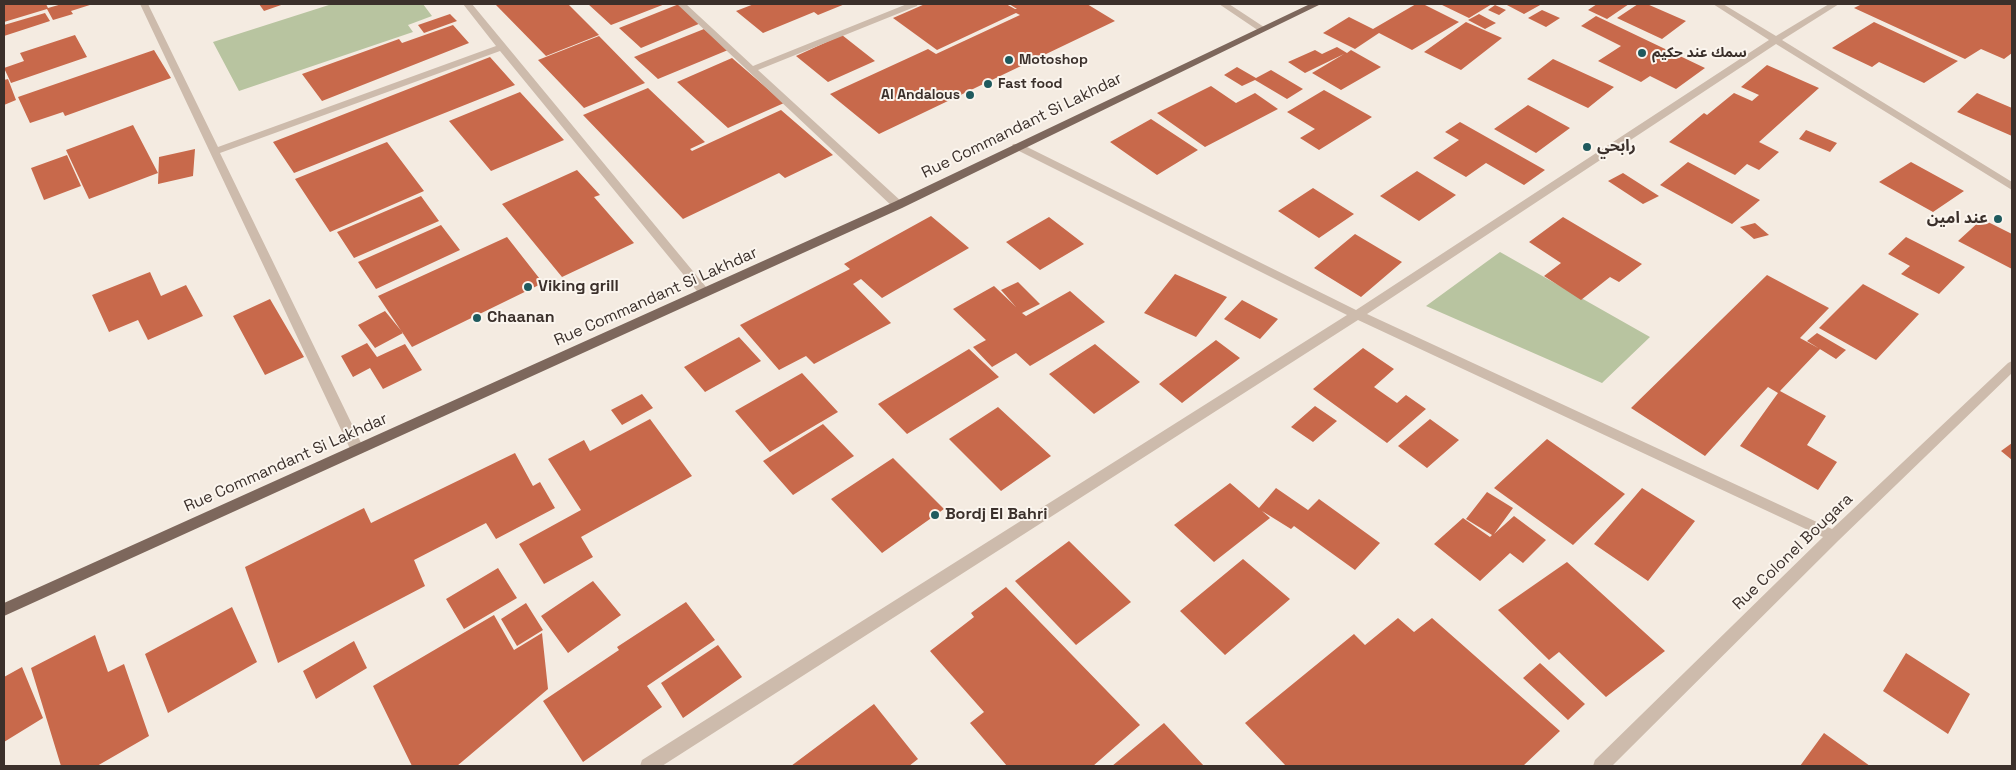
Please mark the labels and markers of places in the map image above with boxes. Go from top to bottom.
place label: سمك عند حكيم [1652,45,1747,61]
marker: سمك عند حكيم [1636,47,1648,59]
place label: Motoshop [1019,52,1088,68]
marker: Motoshop [1003,54,1015,66]
place label: Fast food [998,76,1062,92]
marker: Fast food [982,78,994,90]
place label: Al Andalous [881,87,960,103]
marker: Al Andalous [964,89,976,101]
place label: رابحي [1597,137,1636,157]
marker: رابحي [1581,141,1593,153]
place label: عند امين [1927,209,1988,229]
marker: عند امين [1992,213,2004,225]
place label: Viking grill [538,277,619,297]
marker: Viking grill [522,281,534,293]
place label: Chaanan [487,308,555,328]
marker: Chaanan [471,312,483,324]
place label: Bordj El Bahri [945,505,1048,525]
marker: Bordj El Bahri [929,509,941,521]

